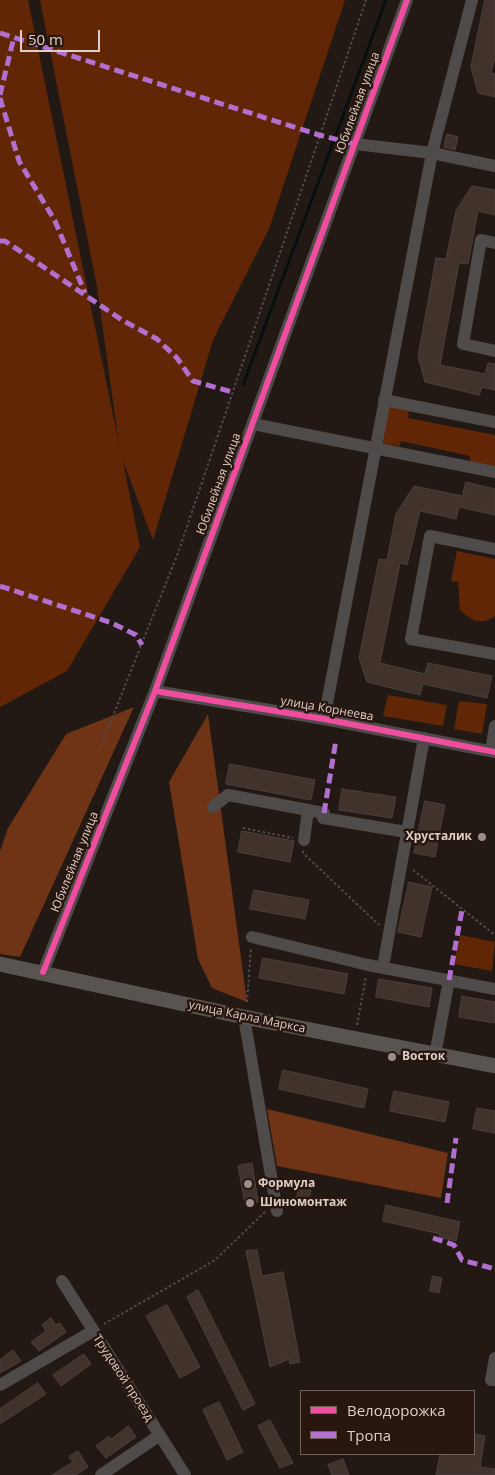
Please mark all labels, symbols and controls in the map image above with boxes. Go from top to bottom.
scale bar [22,20,102,52]
text: 50 m [28,29,63,49]
street label: Юбилейная улица [333,50,383,156]
street label: Юбилейная улица [194,431,244,537]
street label: улица Корнеева [279,694,375,724]
street label: Юбилейная улица [48,810,102,914]
place label: Хрусталик [406,830,472,844]
marker: Хрусталик [476,831,488,843]
street label: улица Карла Маркса [187,998,307,1036]
place label: Восток [402,1050,445,1064]
marker: Восток [386,1051,398,1063]
place label: Формула [258,1177,315,1191]
marker: Формула [242,1178,254,1190]
place label: Шиномонтаж [260,1196,347,1210]
marker: Шиномонтаж [244,1197,256,1209]
street label: Трудовой проезд [90,1332,156,1424]
legend [300,1390,475,1455]
text: Велодорожка [347,1400,446,1420]
text: Тропа [347,1425,391,1445]

